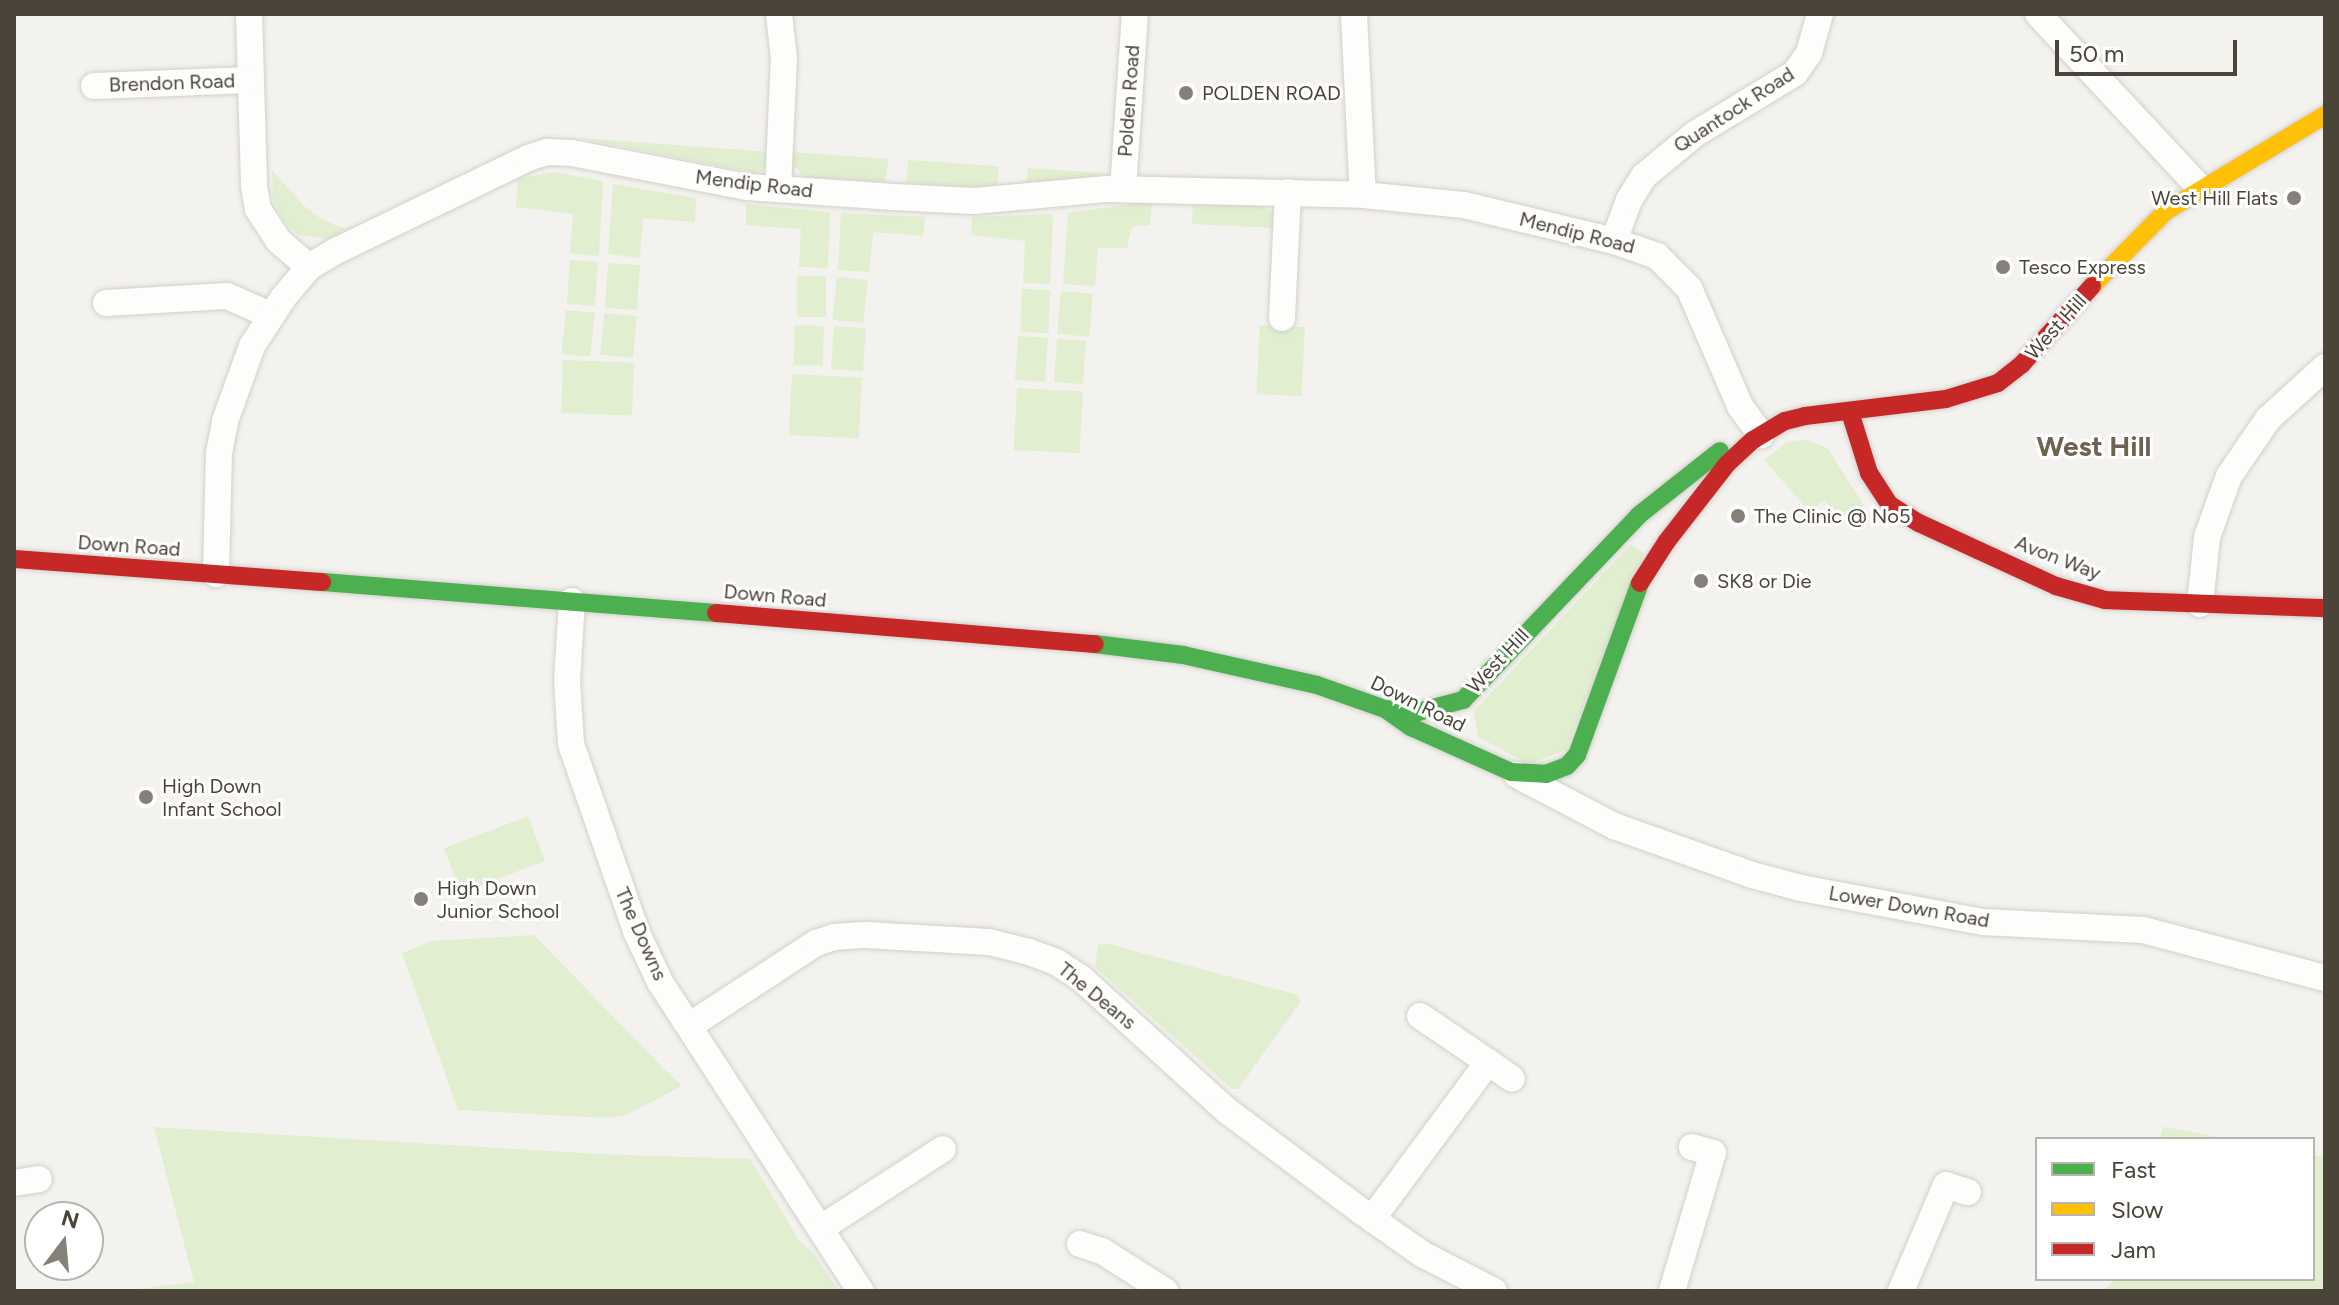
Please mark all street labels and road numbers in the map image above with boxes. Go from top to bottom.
street label: Polden Road [1113,44,1145,158]
street label: Quantock Road [1669,62,1799,158]
street label: Brendon Road [108,69,236,97]
street label: Mendip Road [694,165,814,203]
street label: Mendip Road [1517,207,1637,259]
street label: West Hill [2020,289,2092,365]
street label: Down Road [77,530,181,562]
street label: Avon Way [2012,531,2104,585]
street label: Down Road [723,580,827,612]
street label: West Hill [1462,624,1534,698]
street label: Down Road [1366,671,1470,737]
street label: Lower Down Road [1827,881,1991,933]
street label: The Downs [610,884,672,984]
street label: The Deans [1053,957,1141,1035]

